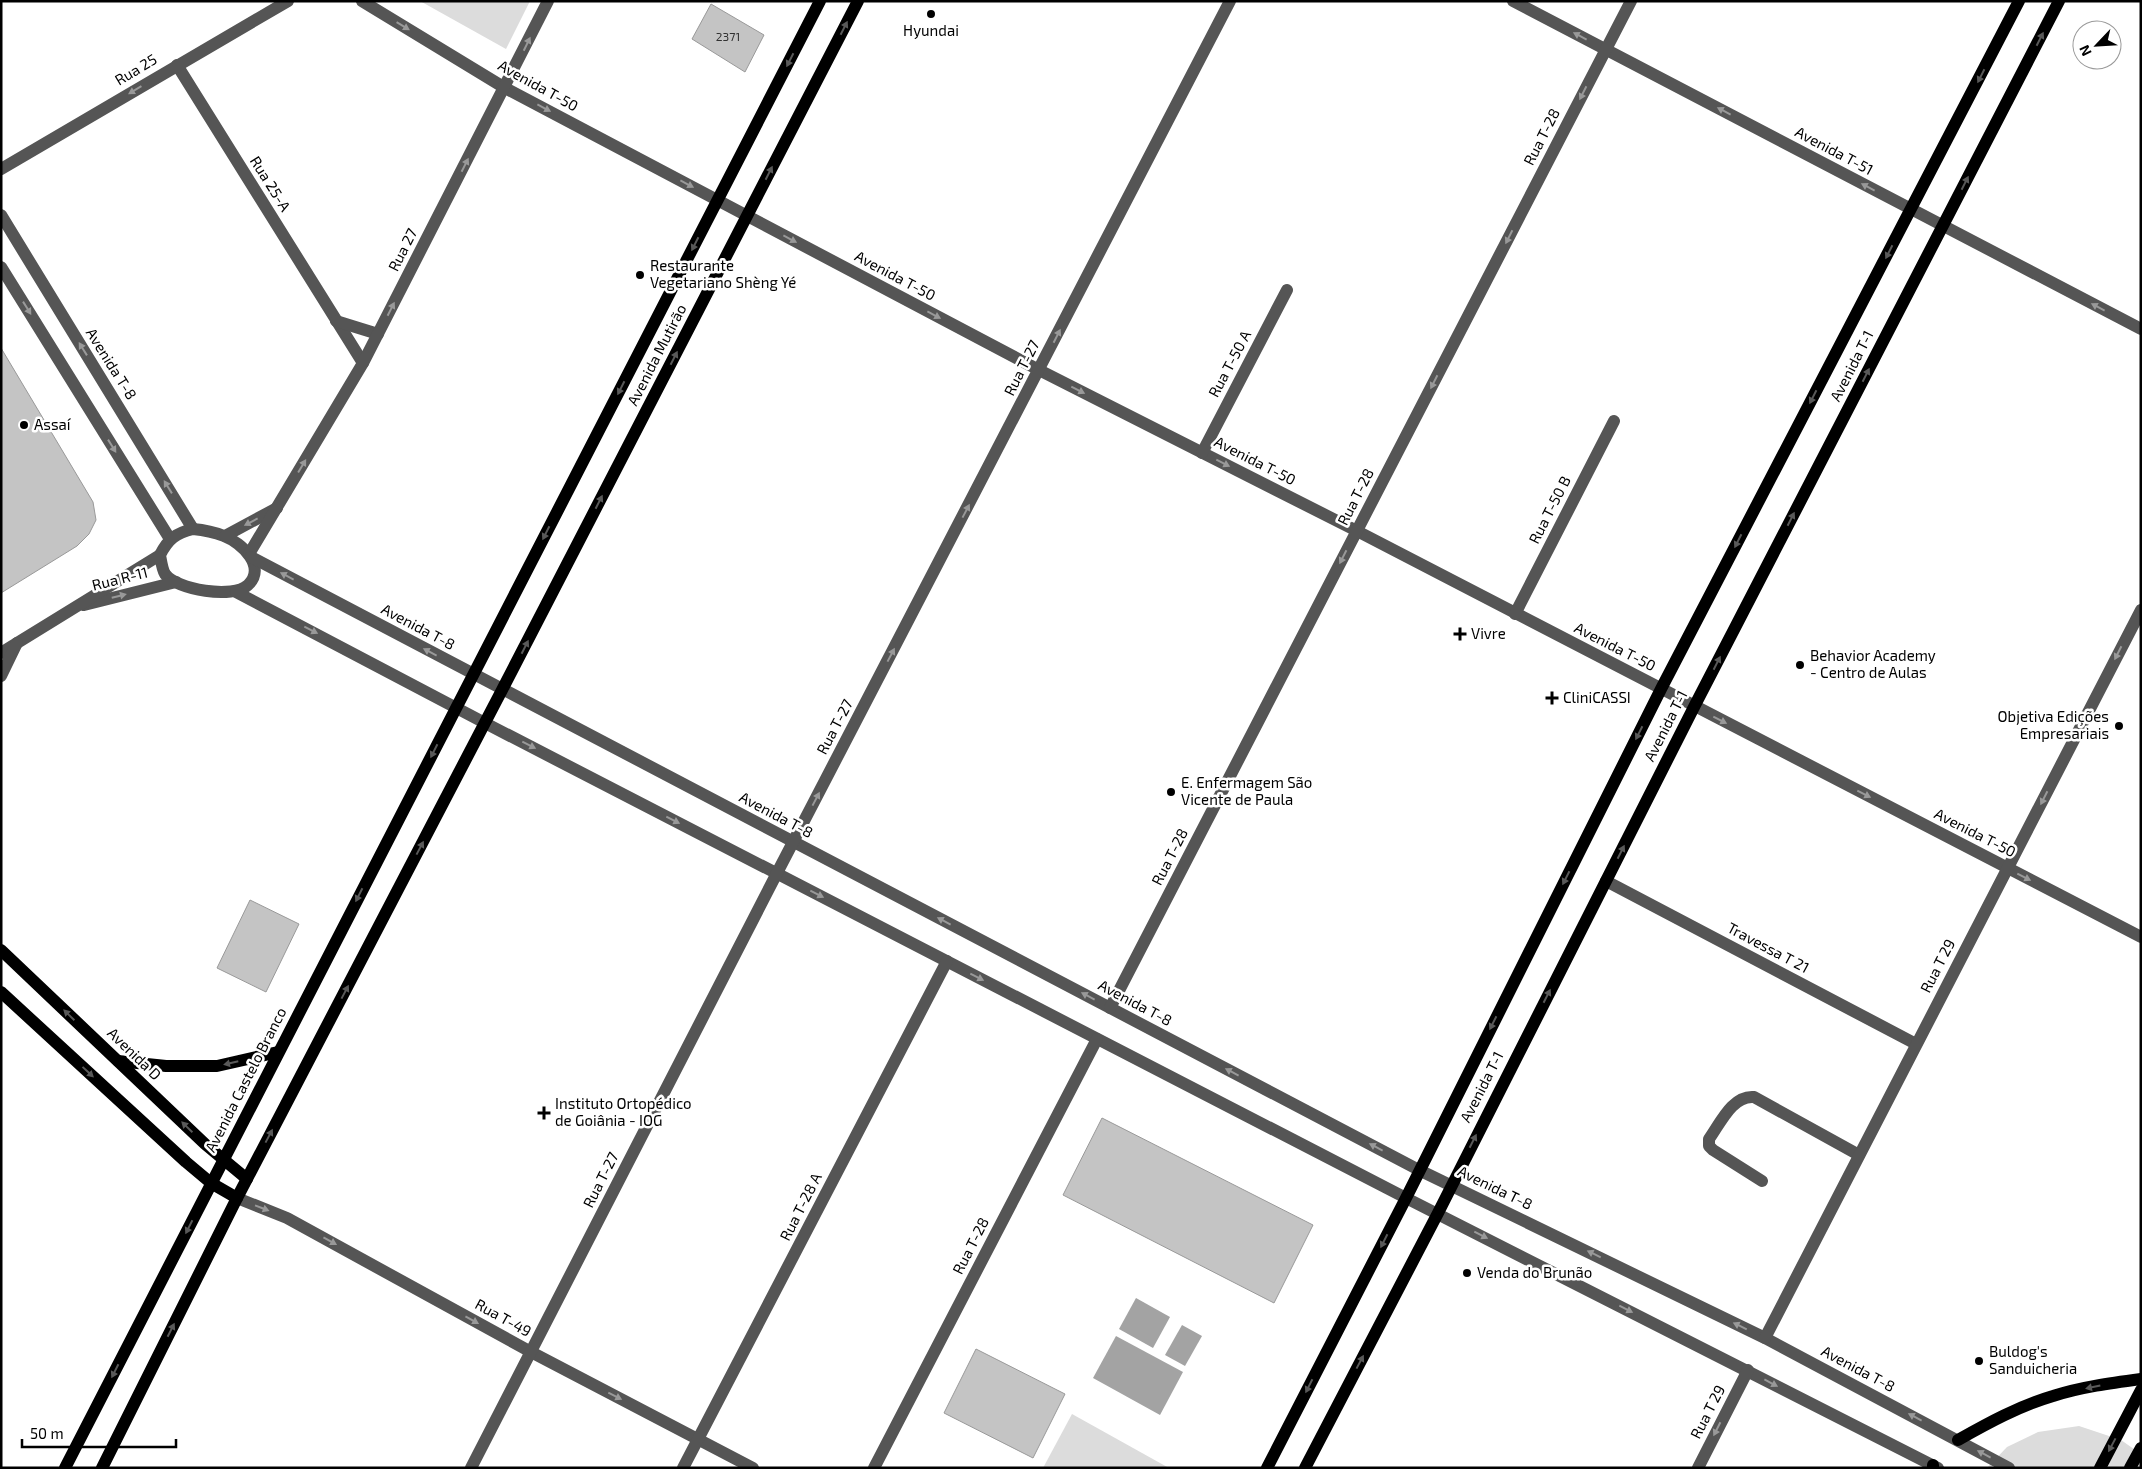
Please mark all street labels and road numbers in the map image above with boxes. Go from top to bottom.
street label: Rua 25 [111,50,160,89]
street label: Avenida T-50 [495,56,582,115]
street label: Rua T-28 [1519,105,1563,168]
street label: Avenida T-51 [1792,122,1877,178]
street label: Rua 25-A [247,152,295,215]
street label: Rua 27 [384,225,421,274]
street label: Avenida T-50 [852,246,939,304]
street label: Avenida Mutirão [623,301,689,408]
street label: Avenida T-8 [83,324,141,403]
street label: Rua T-50 A [1204,326,1255,400]
street label: Avenida T-1 [1826,327,1877,404]
street label: Rua T-27 [1000,337,1043,398]
street label: Avenida T-50 [1212,432,1299,488]
street label: Rua T-28 [1333,465,1377,528]
street label: Rua T-50 B [1524,473,1574,546]
street label: Rua R-11 [90,562,150,594]
street label: Avenida T-8 [379,599,458,653]
street label: Avenida T-50 [1572,618,1659,674]
street label: Avenida T-1 [1640,687,1691,764]
street label: Rua T-27 [812,696,856,757]
street label: Avenida T-8 [737,787,816,841]
street label: Avenida T-50 [1932,804,2019,860]
street label: Rua T-28 [1147,825,1191,888]
street label: Travessa T 21 [1724,918,1812,976]
street label: Rua T 29 [1916,936,1958,995]
street label: Avenida T-8 [1096,975,1175,1029]
street label: Avenida Castelo Branco [201,1004,289,1155]
street label: Avenida D [104,1023,165,1083]
street label: Avenida T-1 [1456,1048,1507,1125]
street label: Rua T-27 [579,1149,622,1210]
street label: Avenida T-8 [1455,1161,1536,1213]
street label: Rua T-28 A [775,1169,825,1243]
street label: Rua T-28 [948,1214,992,1277]
street label: Rua T-49 [472,1294,535,1340]
street label: Avenida T-8 [1819,1341,1898,1395]
street label: Rua T 29 [1686,1382,1728,1441]

